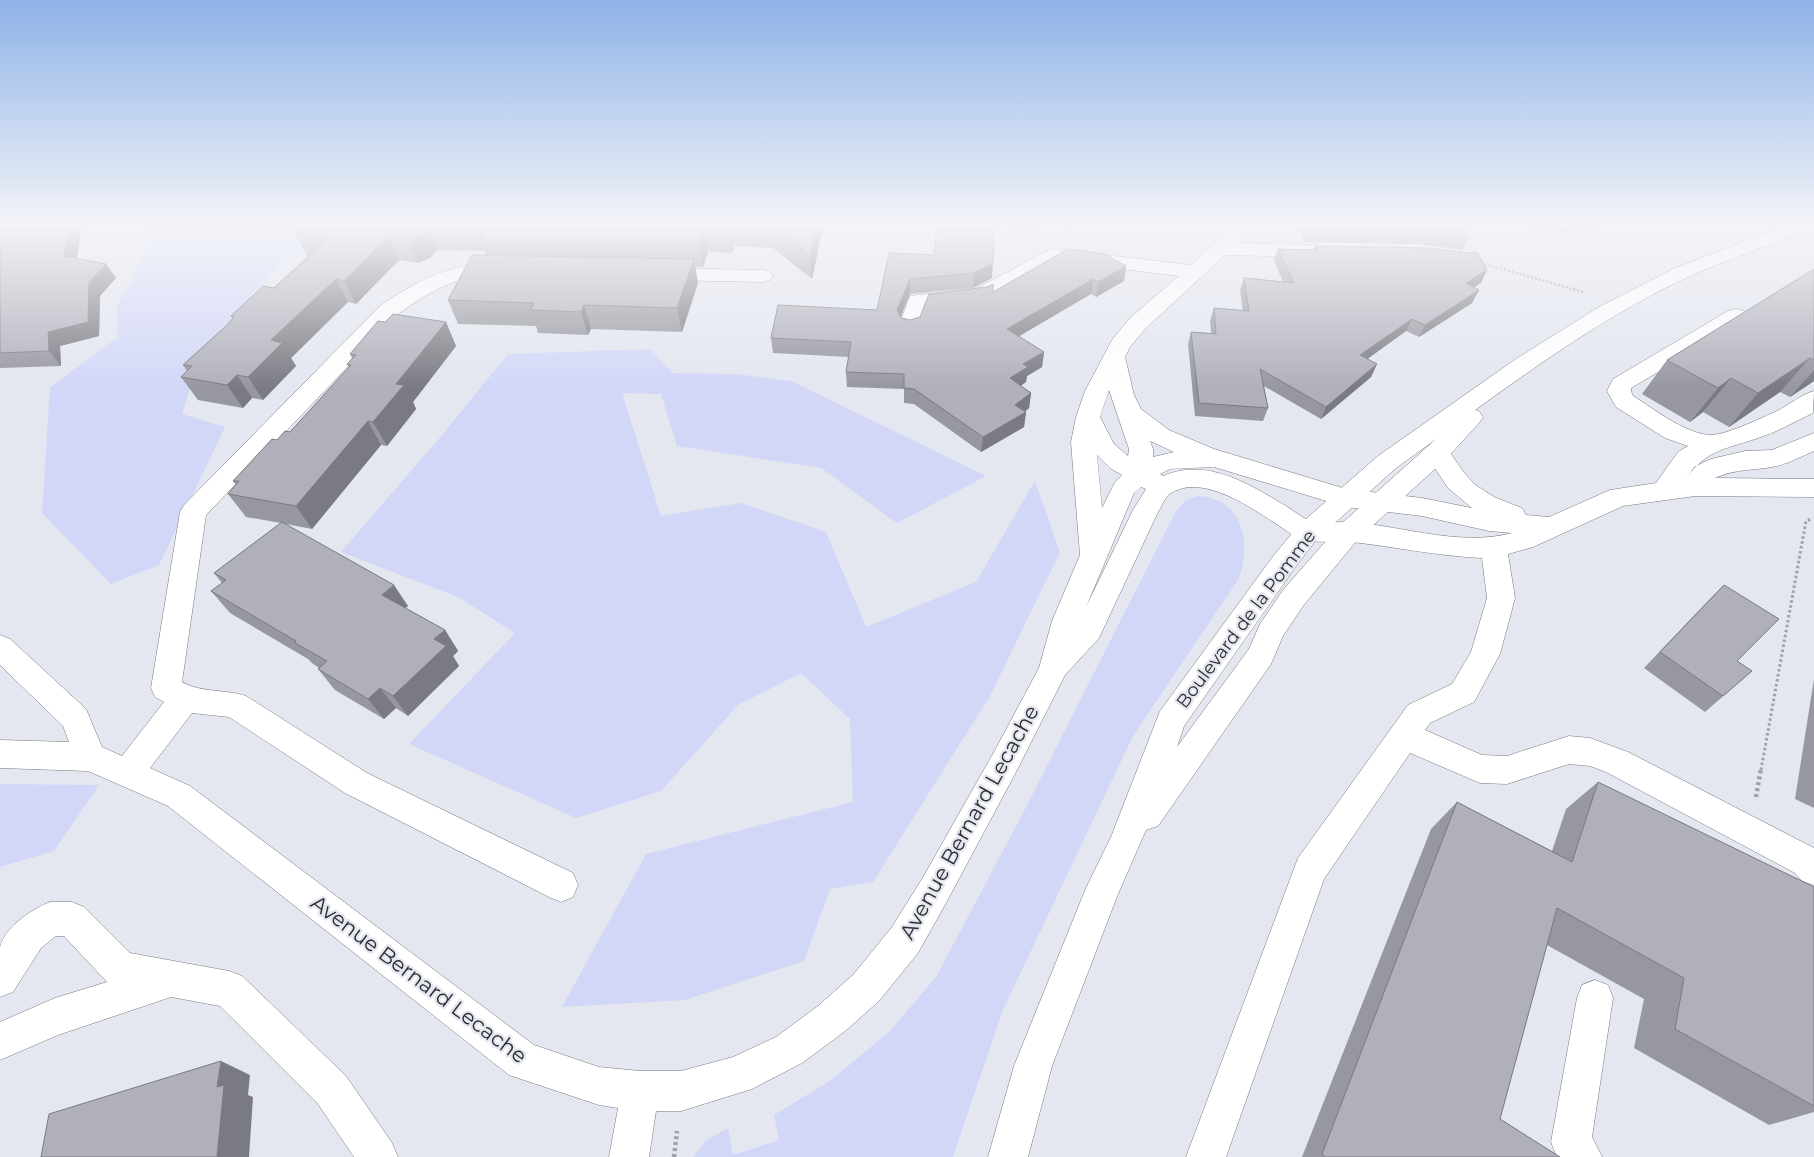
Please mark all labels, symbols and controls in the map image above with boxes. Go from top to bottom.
street label: Boulevard de la Pomme [1172,525,1320,712]
street label: Avenue Bernard Lecache [894,701,1044,943]
street label: Avenue Bernard Lecache [306,890,532,1068]

